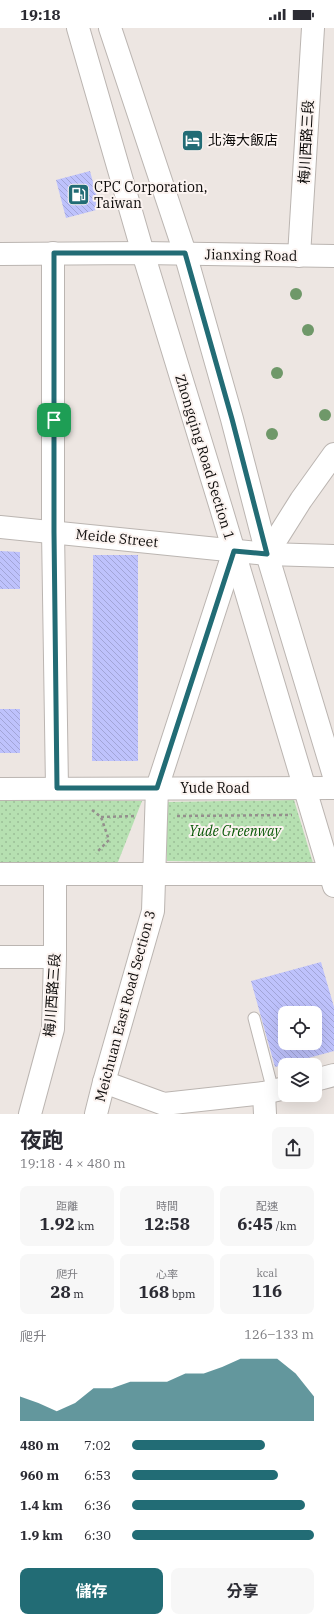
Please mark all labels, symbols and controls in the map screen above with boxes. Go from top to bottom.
text: 19:18 [20,5,61,24]
street label: 梅川西路三段 [295,100,317,184]
hotel icon: 北海大飯店 [180,127,206,153]
place label: 北海大飯店 [208,131,278,149]
place label: CPC Corporation, Taiwan [94,178,208,212]
fuel station icon: CPC Corporation, Taiwan [65,182,91,208]
street label: Jianxing Road [204,245,298,265]
street label: Zhongqing Road Section 1 [171,372,239,542]
pin [37,403,71,437]
icon: arrive [43,409,65,431]
street label: Meide Street [75,525,159,551]
street label: Yude Road [180,779,250,797]
park label: Yude Greenway [189,822,283,840]
street label: Meichuan East Road Section 3 [91,908,159,1104]
street label: 梅川西路三段 [40,952,64,1038]
map controls [278,1006,322,1102]
button: locate [278,1006,322,1050]
button: layers [278,1058,322,1102]
text: 夜跑 [20,1125,64,1154]
button: share [272,1127,314,1169]
text: 19:18 · 4 × 480 m [20,1155,126,1172]
text: 距離 [56,1199,78,1213]
text: 時間 [156,1199,178,1213]
text: 配速 [256,1199,278,1213]
text: 1.92 [40,1213,75,1235]
text: 12:58 [144,1213,190,1235]
text: 6:45 [237,1213,273,1235]
text: km [75,1219,94,1233]
text: /km [273,1219,297,1233]
text: kcal [256,1266,278,1280]
text: 爬升 [56,1267,78,1281]
text: 心率 [156,1267,178,1281]
text: 116 [252,1280,282,1302]
text: 28 [50,1281,71,1303]
text: 168 [139,1281,169,1303]
text: m [71,1287,84,1301]
text: bpm [169,1287,195,1301]
text: 126–133 m [244,1326,314,1343]
text: 爬升 [20,1328,46,1345]
text: 480 m [20,1437,59,1454]
text: 7:02 [84,1437,111,1454]
text: 960 m [20,1467,59,1484]
text: 6:53 [84,1467,111,1484]
text: 1.4 km [20,1497,63,1514]
text: 6:36 [84,1497,111,1514]
text: 1.9 km [20,1527,63,1544]
text: 6:30 [84,1527,111,1544]
button: 儲存 [20,1568,163,1614]
button: 分享 [171,1568,314,1614]

